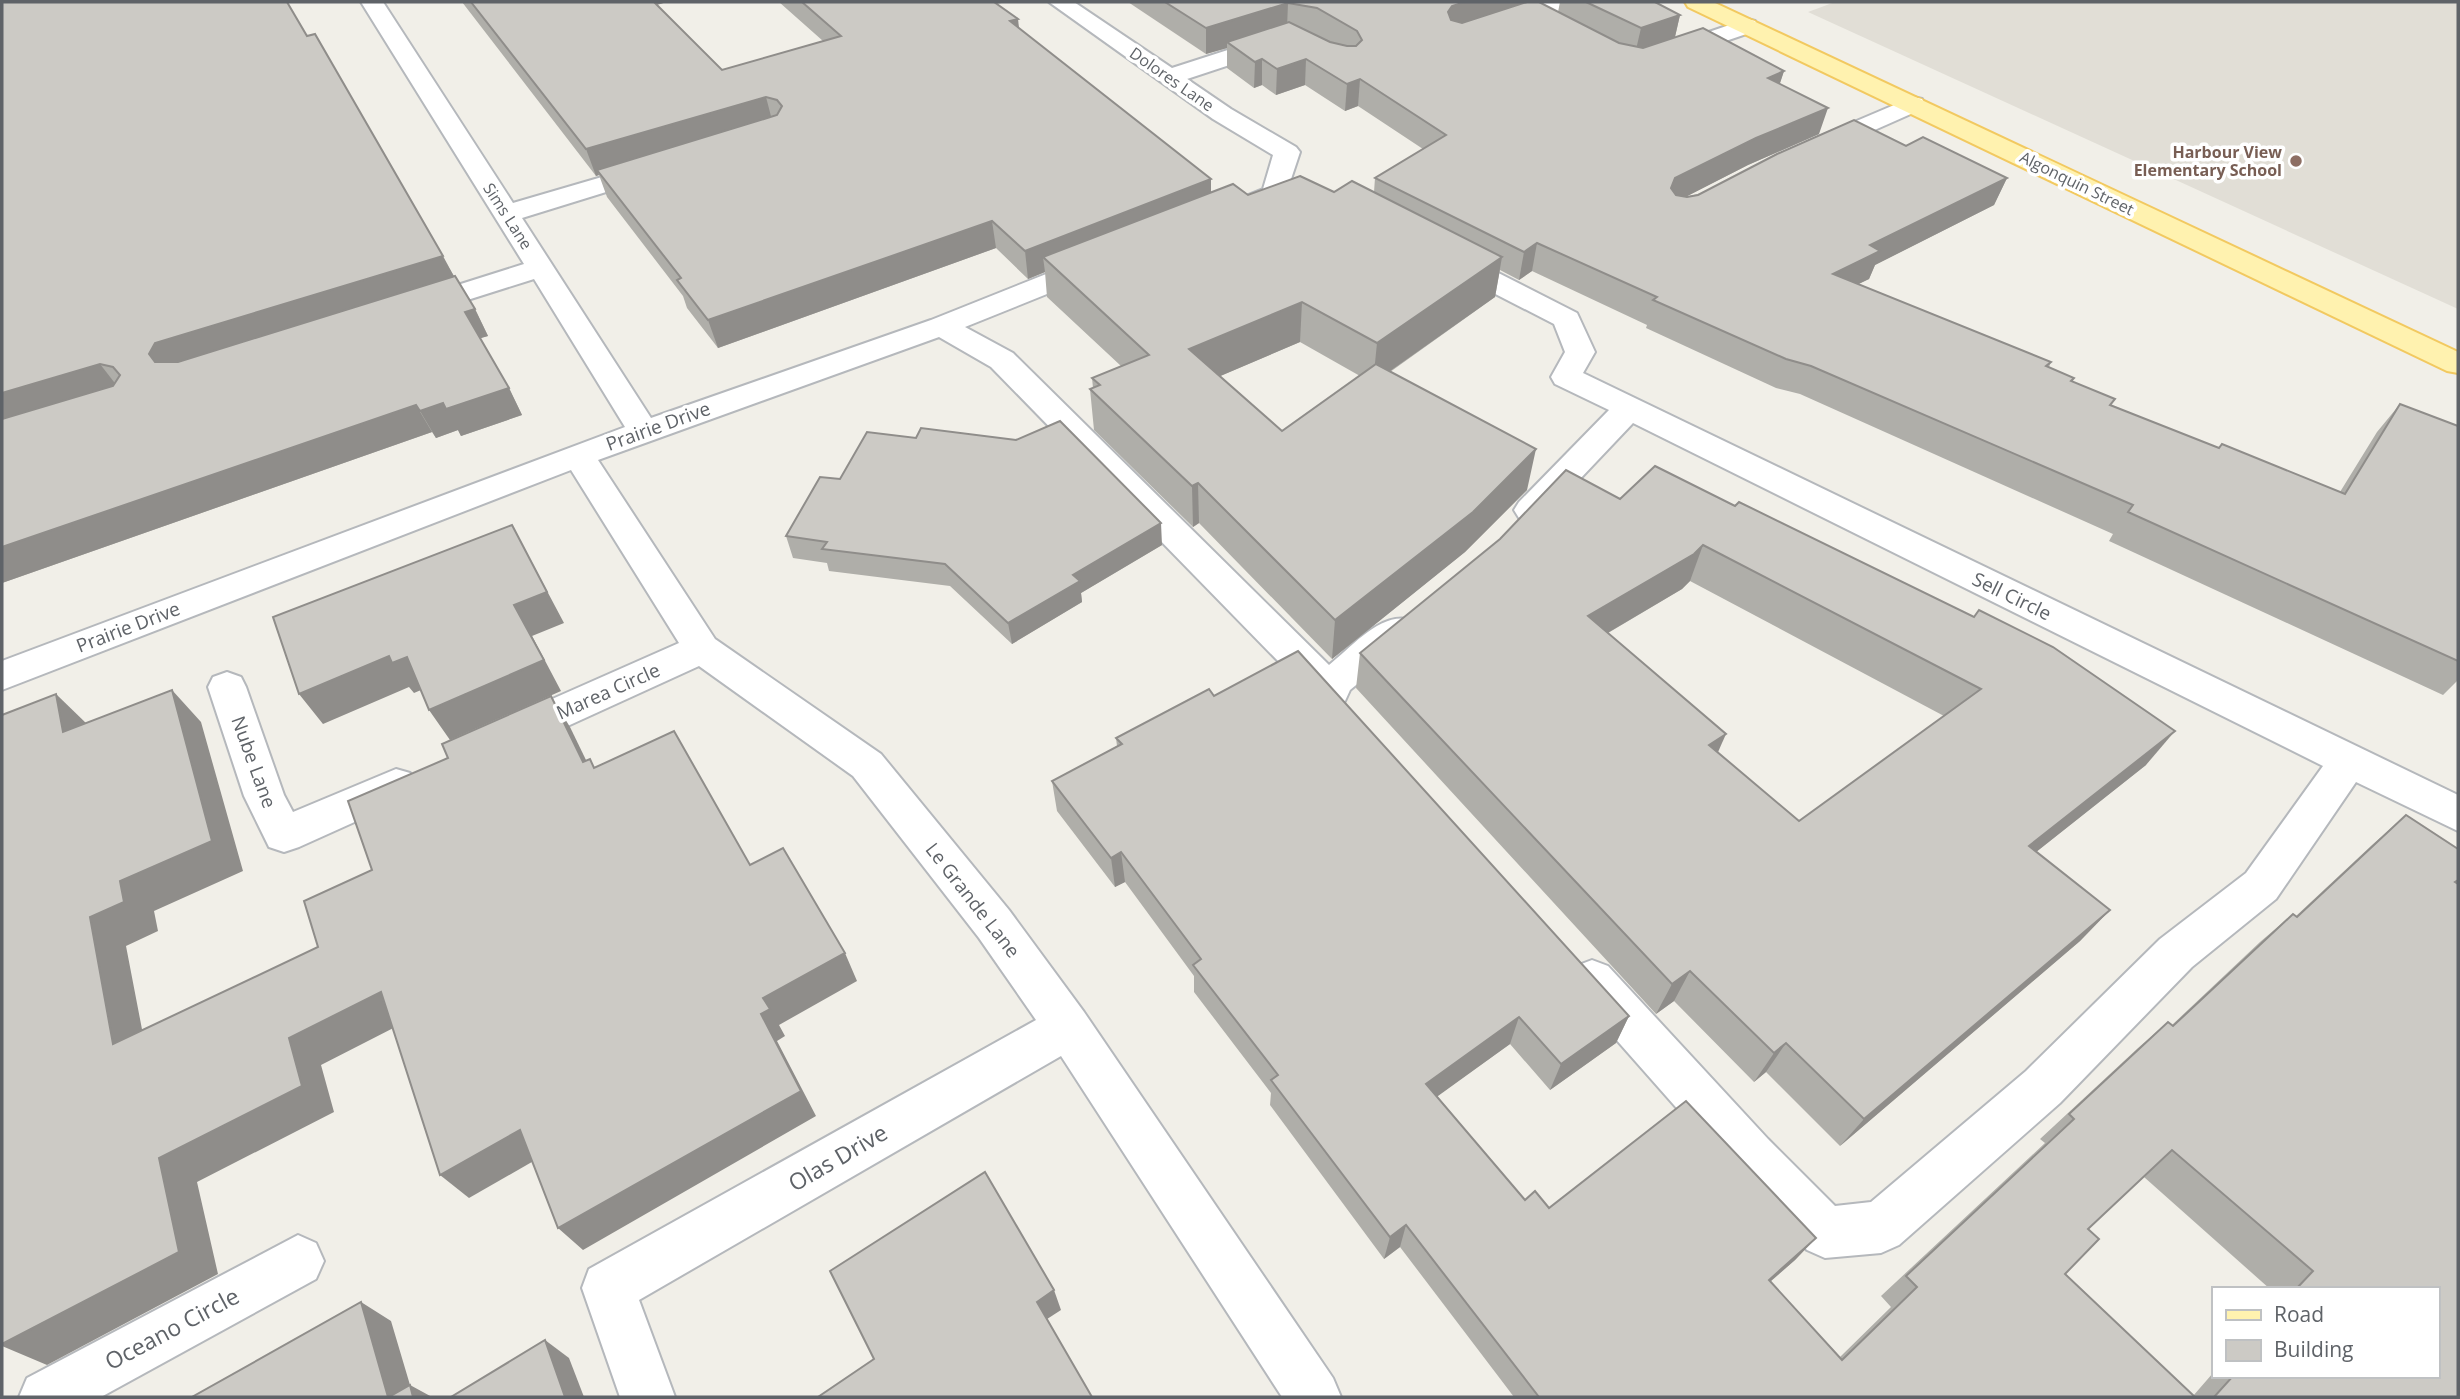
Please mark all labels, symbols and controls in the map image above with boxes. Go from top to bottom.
street label: Dolores Lane [1125,42,1219,116]
place label: Harbour View Elementary School [2134,141,2282,181]
street label: Algonquin Street [2016,146,2138,220]
marker: Harbour View Elementary School [2288,153,2304,169]
street label: Sims Lane [478,178,538,254]
street label: Prairie Drive [602,395,714,457]
street label: Sell Circle [1968,566,2056,626]
street label: Prairie Drive [72,595,184,659]
street label: Marea Circle [552,657,664,725]
street label: Nube Lane [225,712,283,812]
street label: Le Grande Lane [920,837,1026,963]
street label: Olas Drive [782,1116,893,1198]
street label: Oceano Circle [99,1279,244,1377]
legend [2212,1287,2439,1378]
text: Road [2274,1300,2324,1328]
text: Building [2274,1335,2353,1363]

